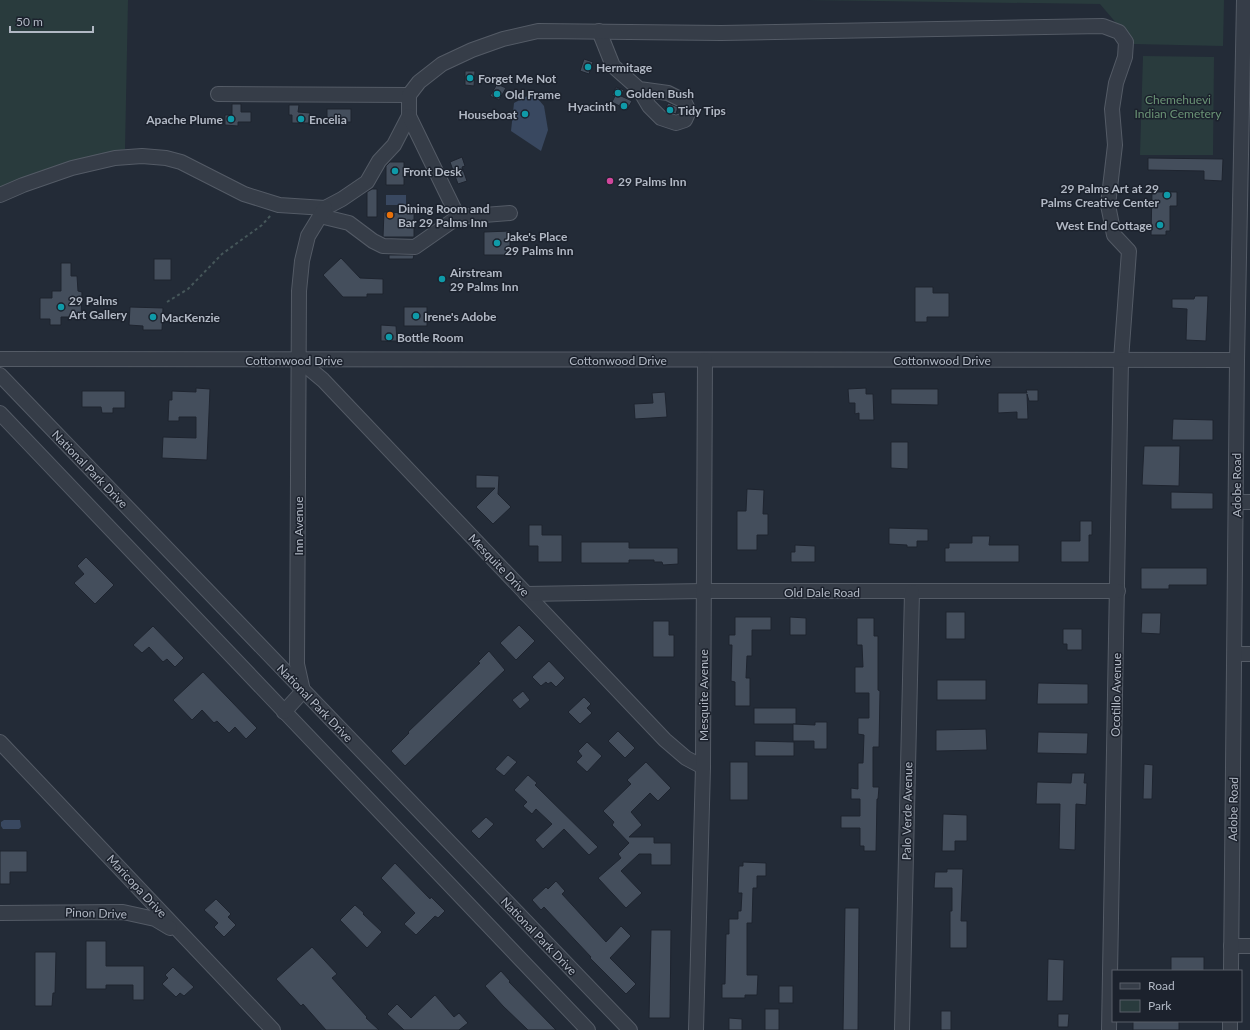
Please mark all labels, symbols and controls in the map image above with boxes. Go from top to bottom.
scale bar [10,8,93,34]
text: 50 m [16,14,43,29]
place label: Hermitage [596,60,653,75]
marker: Hermitage [583,62,593,72]
place label: Forget Me Not [478,71,557,86]
marker: Forget Me Not [465,73,475,83]
place label: Golden Bush [626,86,694,101]
place label: Old Frame [505,87,561,102]
marker: Golden Bush [613,88,623,98]
marker: Old Frame [492,89,502,99]
park label: Chemehuevi Indian Cemetery [1135,92,1222,121]
place label: Hyacinth [568,99,616,114]
marker: Hyacinth [619,101,629,111]
place label: Tidy Tips [678,103,726,118]
marker: Tidy Tips [665,105,675,115]
place label: Houseboat [458,107,518,122]
marker: Houseboat [520,109,530,119]
place label: Apache Plume [145,112,224,127]
place label: Encelia [309,112,347,127]
marker: Apache Plume [226,114,236,124]
marker: Encelia [296,114,306,124]
place label: Front Desk [403,164,462,179]
marker: Front Desk [390,166,400,176]
place label: 29 Palms Inn [618,174,687,189]
marker: 29 Palms Inn [605,176,615,186]
place label: 29 Palms Art at 29 Palms Creative Center [1040,181,1160,210]
marker: 29 Palms Art at 29 Palms Creative Center [1162,190,1172,200]
place label: Dining Room and Bar 29 Palms Inn [398,201,490,230]
marker: Dining Room and Bar 29 Palms Inn [385,210,395,220]
place label: West End Cottage [1056,218,1153,233]
marker: West End Cottage [1155,220,1165,230]
place label: Jake's Place 29 Palms Inn [505,229,574,258]
marker: Jake's Place 29 Palms Inn [492,238,502,248]
place label: Airstream 29 Palms Inn [449,265,519,294]
marker: Airstream 29 Palms Inn [437,274,447,284]
place label: 29 Palms Art Gallery [68,293,128,322]
marker: 29 Palms Art Gallery [56,302,66,312]
place label: Irene's Adobe [424,309,497,324]
place label: MacKenzie [161,310,221,325]
marker: Irene's Adobe [411,311,421,321]
marker: MacKenzie [148,312,158,322]
place label: Bottle Room [397,330,464,345]
marker: Bottle Room [384,332,394,342]
street label: Cottonwood Drive [245,353,343,368]
street label: Cottonwood Drive [569,353,667,368]
street label: Cottonwood Drive [893,353,991,368]
street label: National Park Drive [49,427,131,511]
street label: Adobe Road [1229,453,1244,517]
street label: Inn Avenue [291,496,306,556]
street label: Mesquite Drive [465,531,533,599]
street label: Old Dale Road [784,585,860,600]
street label: Mesquite Avenue [696,649,711,741]
street label: Ocotillo Avenue [1108,653,1124,737]
street label: National Park Drive [274,661,356,745]
street label: Palo Verde Avenue [899,762,915,860]
street label: Adobe Road [1225,777,1241,841]
street label: Maricopa Drive [104,851,170,921]
street label: National Park Drive [498,894,580,978]
street label: Pinon Drive [65,904,127,922]
legend [1112,970,1242,1022]
text: Road [1148,978,1175,993]
text: Park [1148,998,1172,1013]

